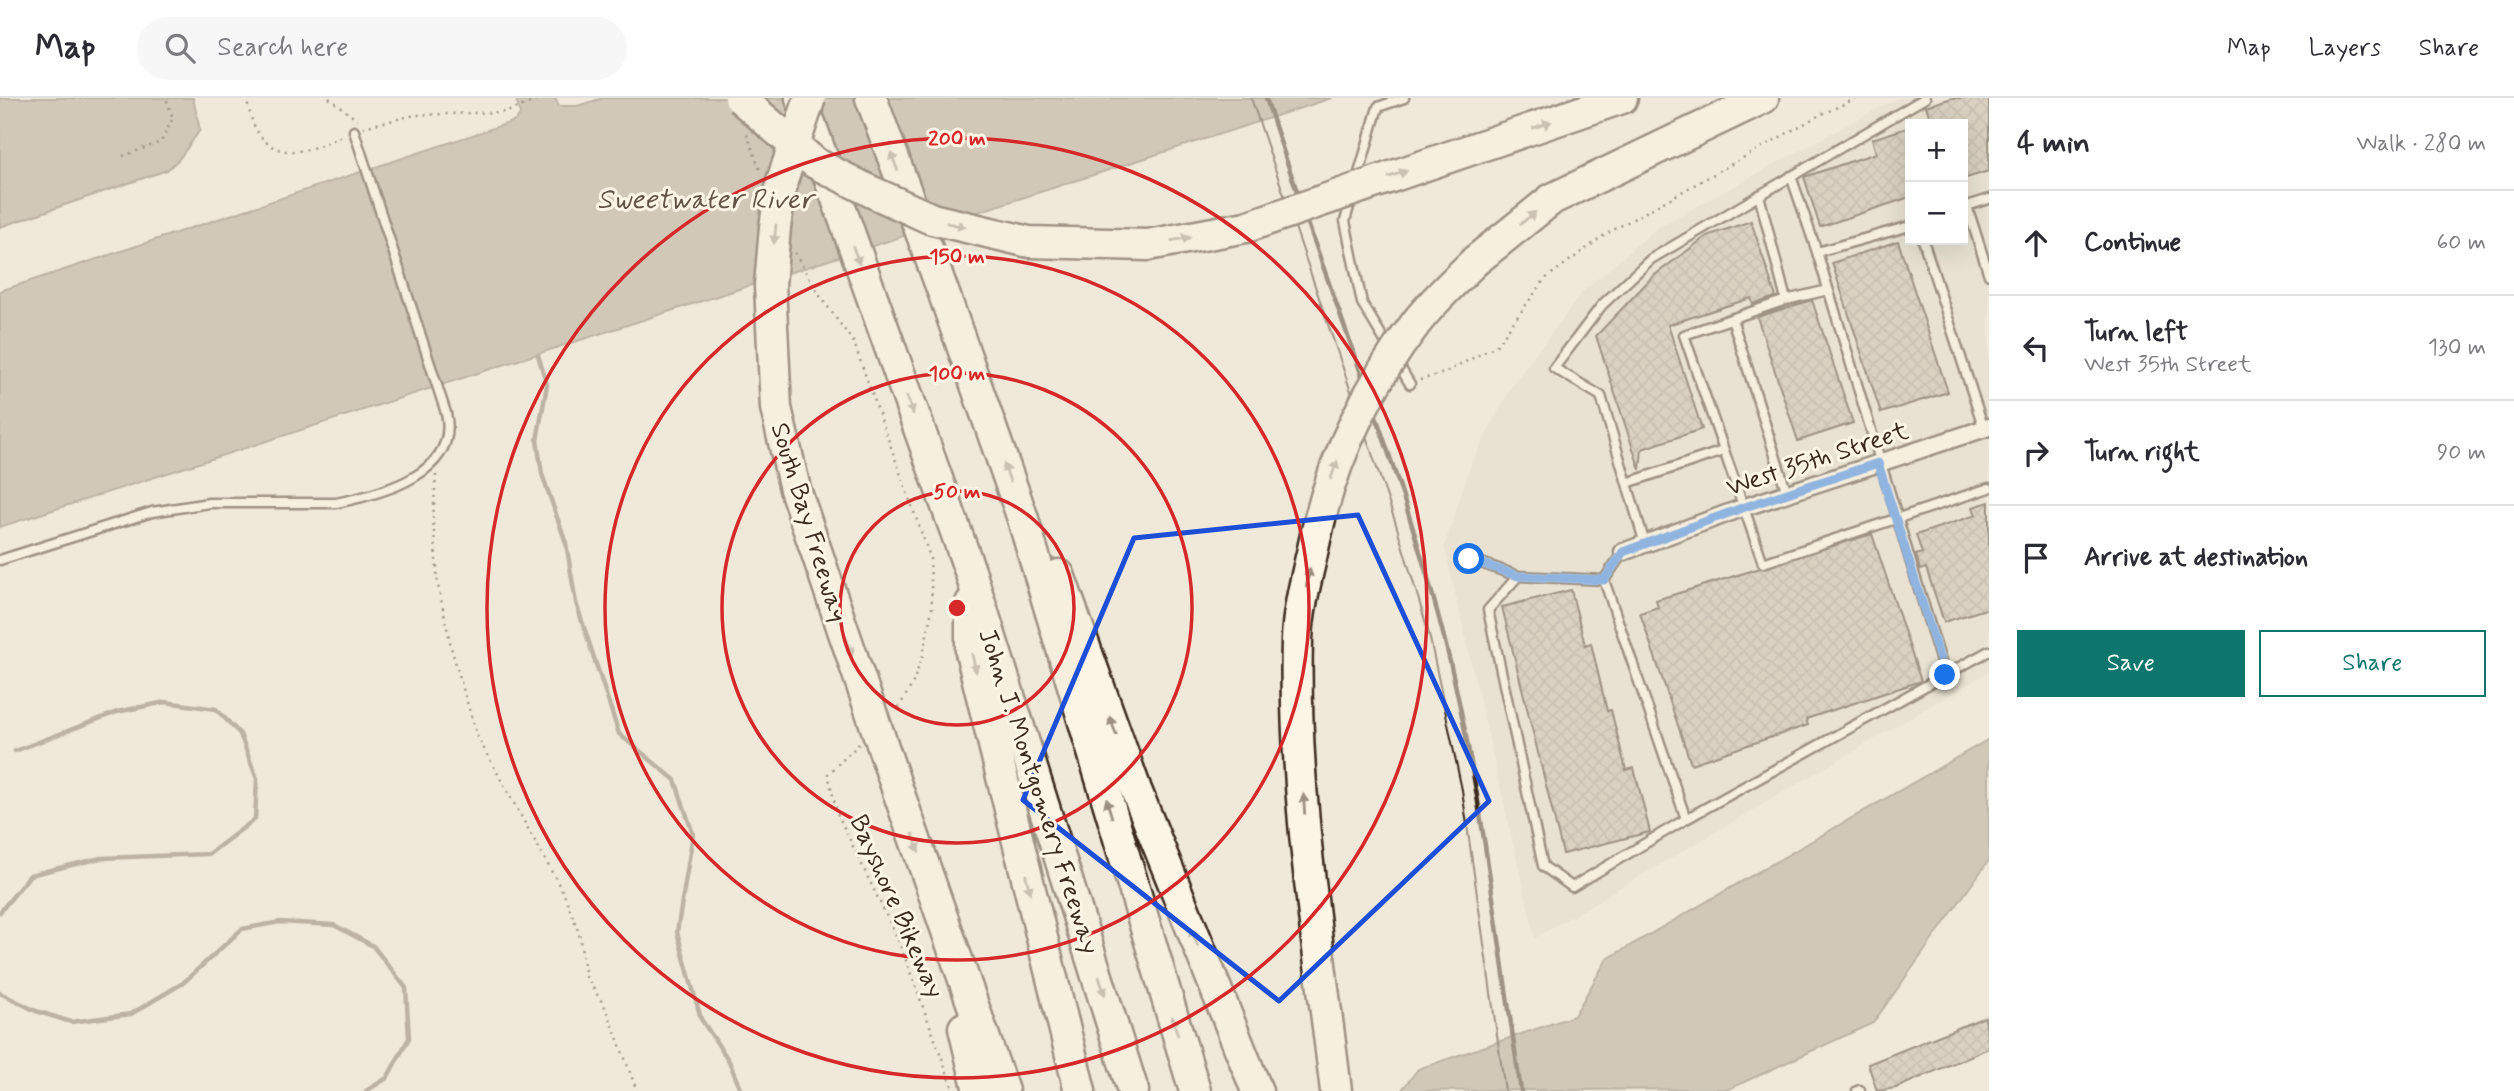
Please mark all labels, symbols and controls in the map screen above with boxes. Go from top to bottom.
search box [137,17,627,80]
text: Map [35,26,95,70]
icon: search [161,29,199,67]
text: Search here [217,31,348,65]
text: Map [2227,33,2271,64]
text: Layers [2309,33,2381,64]
text: Share [2419,33,2479,64]
one-way arrow [1532,119,1553,130]
map controls [1905,119,1968,245]
button: + [1905,119,1968,182]
text: 4 min [2017,124,2090,163]
text: 200 m [928,125,986,153]
text: Walk · 280 m [2356,129,2486,159]
one-way arrow [889,150,900,171]
one-way arrow [1388,168,1409,179]
water label: Sweetwater River [597,182,817,219]
button: − [1905,182,1968,245]
one-way arrow [1519,211,1536,226]
one-way arrow [945,220,967,231]
one-way arrow [769,224,780,246]
icon: ahead [2017,224,2055,262]
text: Continue [2084,226,2181,260]
text: 60 m [2437,228,2486,258]
one-way arrow [1170,233,1192,244]
text: 150 m [929,243,985,271]
one-way arrow [851,244,862,265]
text: Turn left [2084,316,2188,350]
icon: left [2017,329,2055,367]
text: 130 m [2428,333,2486,363]
text: West 35th Street [2084,350,2251,380]
text: 100 m [929,360,985,388]
one-way arrow [905,395,916,416]
street label: West 35th Street [1722,414,1913,505]
street label: South Bay Freeway [762,419,855,626]
icon: right [2017,434,2055,472]
text: Turn right [2084,436,2200,470]
text: 90 m [2437,438,2486,468]
one-way arrow [1329,459,1340,480]
one-way arrow [1001,463,1012,484]
text: 50 m [934,478,981,506]
icon: arrive [2017,539,2055,577]
text: Arrive at destination [2084,541,2308,575]
route start [1453,543,1484,574]
one-way arrow [1303,567,1314,589]
centre of rings [945,596,969,620]
street label: John J. Montgomery Freeway [969,625,1107,959]
button: Save [2017,630,2245,697]
button: Share [2259,630,2486,697]
one-way arrow [844,636,855,657]
one-way arrow [969,653,980,675]
route end [1929,659,1960,690]
one-way arrow [1107,716,1118,737]
one-way arrow [1298,793,1309,815]
one-way arrow [1104,797,1114,818]
street label: Bayshore Bikeway [841,810,952,1004]
one-way arrow [911,833,922,854]
one-way arrow [1023,874,1034,896]
one-way arrow [1189,926,1200,947]
one-way arrow [1097,976,1108,997]
one-way arrow [1169,1015,1179,1036]

